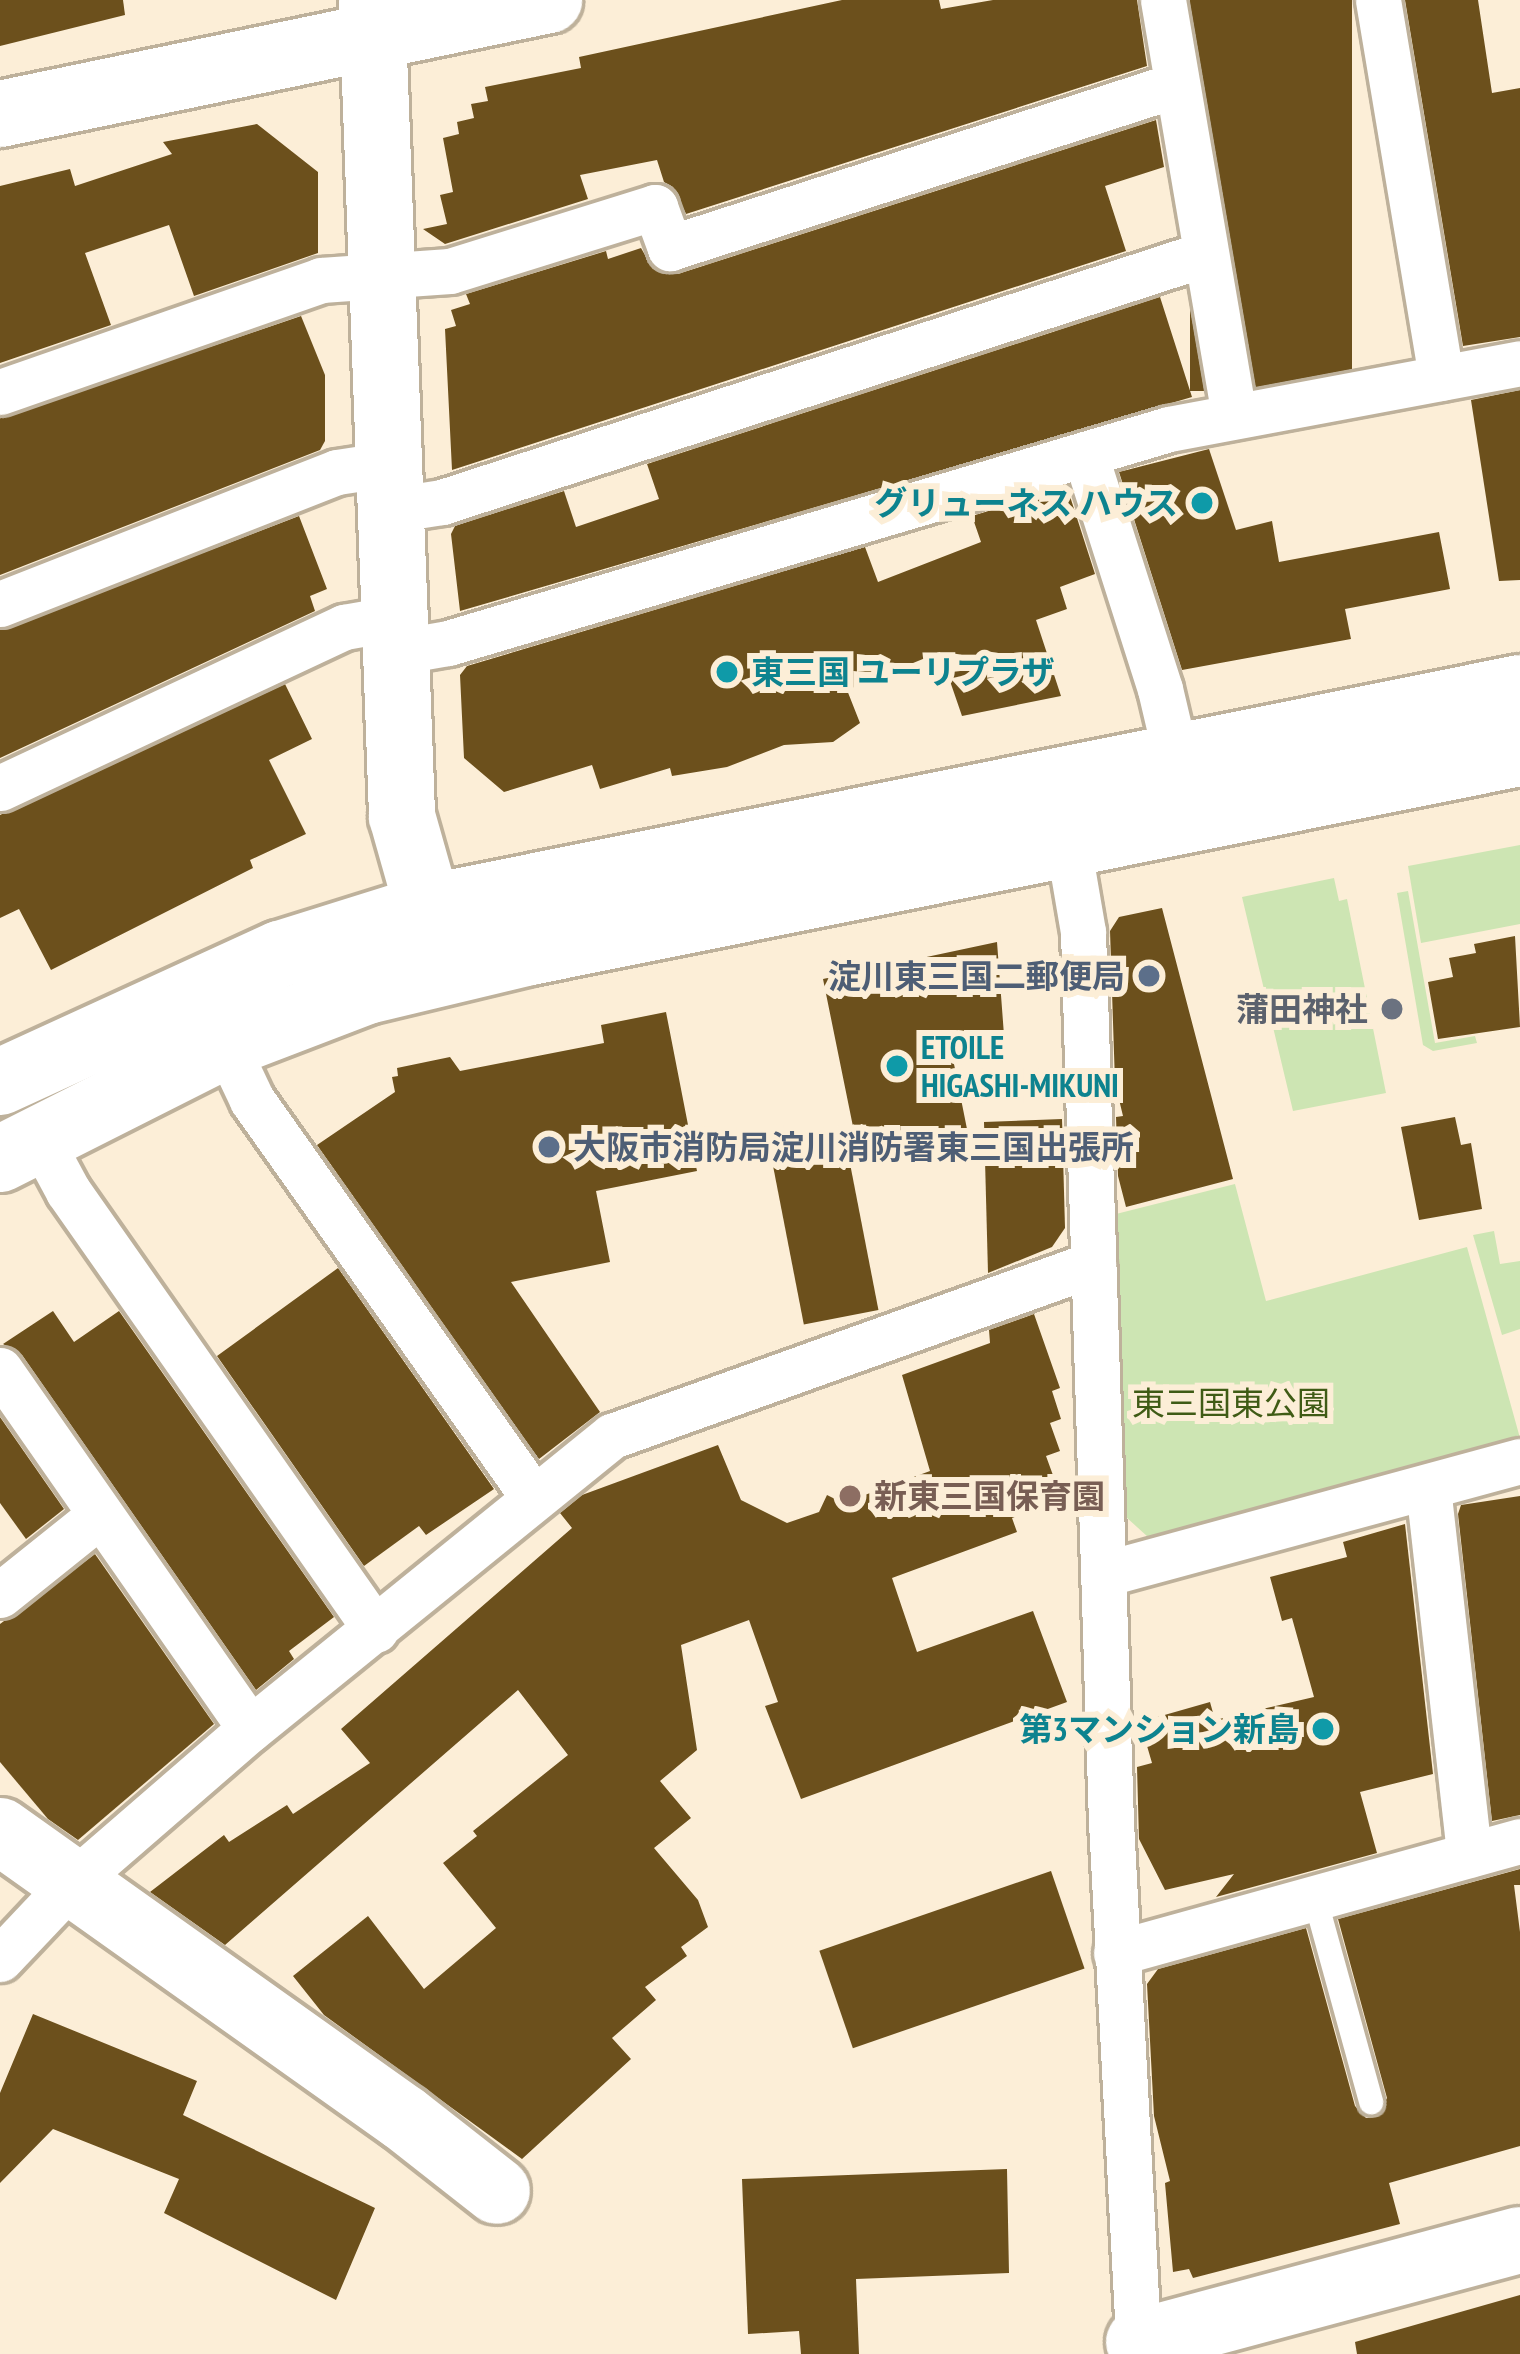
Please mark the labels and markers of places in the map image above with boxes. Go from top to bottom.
place label: グリューネス ハウス [874,483,1178,523]
marker: グリューネス ハウス [1189,490,1215,516]
place label: 東三国 ユーリプラザ [751,652,1055,692]
marker: 東三国 ユーリプラザ [714,659,740,685]
place label: 淀川東三国二郵便局 [828,956,1125,996]
marker: 淀川東三国二郵便局 [1136,963,1162,989]
place label: 蒲田神社 [1236,989,1368,1029]
marker: 蒲田神社 [1379,996,1405,1022]
place label: ETOILE HIGASHI-MIKUNI [921,1027,1119,1105]
marker: ETOILE HIGASHI-MIKUNI [884,1053,910,1079]
place label: 大阪市消防局淀川消防署東三国出張所 [573,1127,1134,1167]
marker: 大阪市消防局淀川消防署東三国出張所 [536,1134,562,1160]
place label: 新東三国保育園 [874,1476,1105,1516]
marker: 新東三国保育園 [837,1483,863,1509]
place label: 第3マンション新島 [1019,1709,1299,1749]
marker: 第3マンション新島 [1310,1716,1336,1742]

